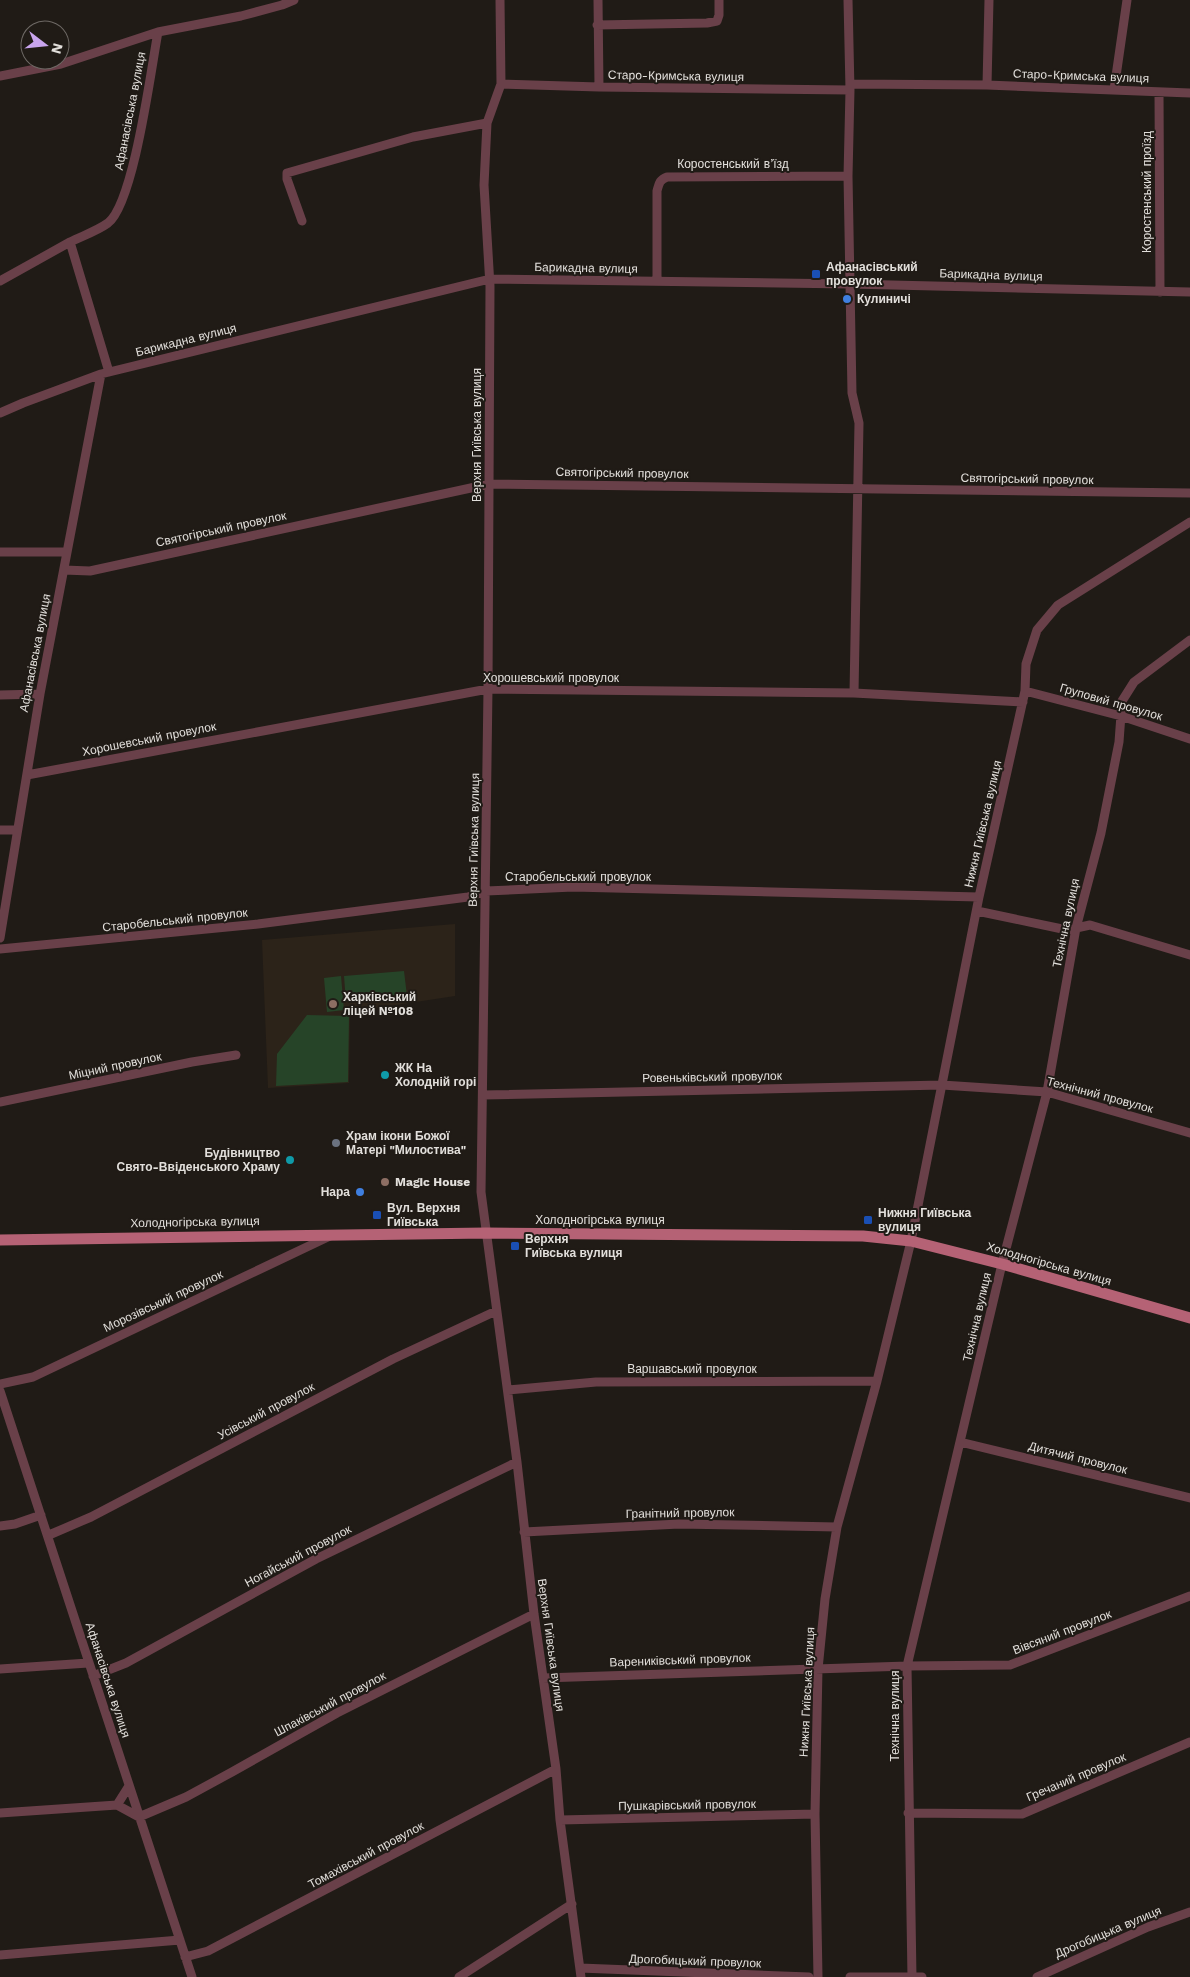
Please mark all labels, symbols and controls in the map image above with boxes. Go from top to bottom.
north arrow [20,20,70,70]
text: N [48,41,67,56]
street label: Афанасівська вулиця [112,51,148,171]
street label: Старо-Кримська вулиця [1013,67,1149,85]
street label: Старо-Кримська вулиця [608,68,744,84]
street label: Коростенський проїзд [1140,131,1154,253]
street label: Коростенський в’їзд [677,157,789,171]
street label: Барикадна вулиця [534,260,638,276]
place label: Афанасівський провулок [826,260,918,288]
street label: Барикадна вулиця [939,266,1043,284]
marker: Афанасівський провулок [810,268,822,280]
place label: Кулиничі [857,292,911,306]
marker: Кулиничі [841,293,853,305]
street label: Барикадна вулиця [134,321,238,359]
street label: Верхня Гиївська вулиця [470,368,484,502]
street label: Святогірський провулок [555,465,689,481]
street label: Святогірський провулок [960,471,1094,487]
street label: Святогірський провулок [155,508,288,550]
street label: Афанасівська вулиця [17,593,53,713]
street label: Хорошевський провулок [483,671,620,685]
street label: Груповий провулок [1058,681,1165,724]
street label: Хорошевський провулок [81,719,218,759]
street label: Нижня Гиївська вулиця [962,759,1004,889]
street label: Верхня Гиївська вулиця [466,773,482,907]
street label: Старобельський провулок [505,870,652,884]
street label: Технічна вулиця [1050,877,1082,969]
street label: Старобельський провулок [102,905,249,935]
place label: Харківський ліцей №108 [343,990,416,1018]
marker: Харківський ліцей №108 [327,998,339,1010]
street label: Міцний провулок [67,1049,163,1083]
place label: ЖК На Холодній горі [394,1061,476,1089]
marker: ЖК На Холодній горі [379,1069,391,1081]
street label: Ровеньківський провулок [642,1069,783,1085]
street label: Технічний провулок [1045,1074,1155,1116]
place label: Храм ікони Божої Матері "Милостива" [346,1129,466,1157]
marker: Храм ікони Божої Матері "Милостива" [330,1137,342,1149]
place label: Будівництво Свято-Ввіденського Храму [117,1146,280,1174]
marker: Будівництво Свято-Ввіденського Храму [284,1154,296,1166]
place label: Magic House [395,1175,470,1189]
marker: Magic House [379,1176,391,1188]
place label: Нара [321,1185,350,1199]
marker: Нара [354,1186,366,1198]
place label: Вул. Верхня Гиївська [387,1201,460,1229]
place label: Нижня Гиївська вулиця [878,1206,972,1234]
marker: Вул. Верхня Гиївська [371,1209,383,1221]
street label: Холодногірська вулиця [535,1213,665,1227]
street label: Холодногірська вулиця [130,1214,260,1230]
marker: Нижня Гиївська вулиця [862,1214,874,1226]
place label: Верхня Гиївська вулиця [525,1232,622,1260]
street label: Холодногірська вулиця [985,1239,1113,1289]
marker: Верхня Гиївська вулиця [509,1240,521,1252]
street label: Морозівський провулок [101,1267,226,1335]
street label: Технічна вулиця [960,1271,994,1363]
street label: Варшавський провулок [627,1362,758,1376]
street label: Усівський провулок [215,1379,317,1442]
street label: Дитячий провулок [1027,1439,1130,1477]
street label: Гранітний провулок [625,1505,735,1521]
street label: Ногайський провулок [242,1522,354,1590]
street label: Верхня Гиївська вулиця [535,1578,567,1712]
street label: Вівсяний провулок [1011,1607,1114,1657]
street label: Афанасівська вулиця [83,1621,133,1739]
street label: Нижня Гиївська вулиця [797,1627,817,1757]
street label: Варениківський провулок [609,1651,752,1669]
street label: Шпаківський провулок [272,1668,389,1739]
street label: Технічна вулиця [888,1671,902,1761]
street label: Гречаний провулок [1024,1749,1128,1804]
street label: Пушкарівський провулок [618,1797,757,1813]
street label: Томахівський провулок [306,1818,427,1891]
street label: Дрогобицька вулиця [1053,1903,1163,1961]
street label: Дрогобицький провулок [629,1952,762,1970]

